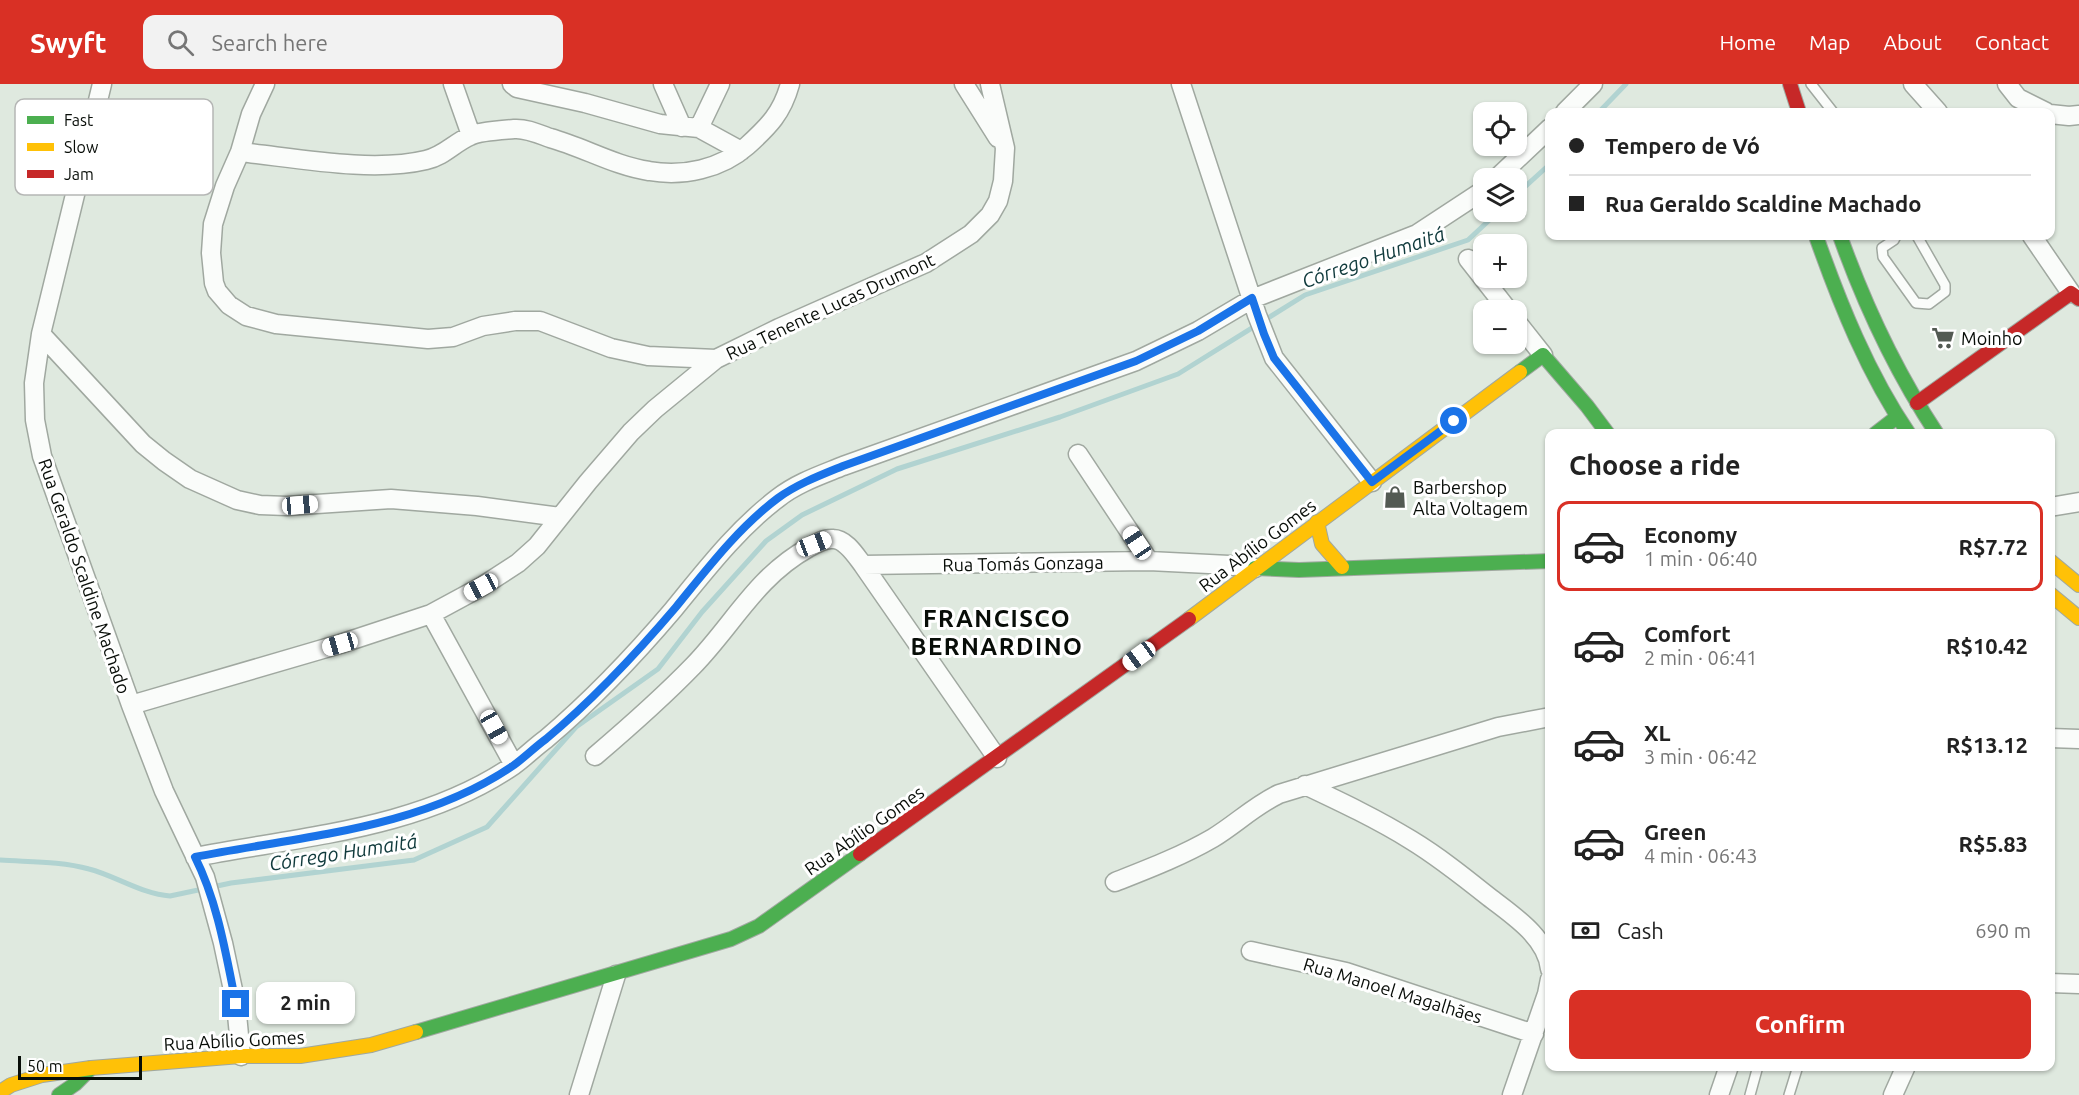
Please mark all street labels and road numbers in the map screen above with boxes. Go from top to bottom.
street label: Rua Tenente Lucas Drumont [723,249,937,363]
street label: Rua Geraldo Scaldine Machado [35,456,135,696]
street label: Rua Abílio Gomes [1195,494,1319,595]
street label: Rua Tomás Gonzaga [942,552,1104,574]
street label: Rua Abílio Gomes [801,781,928,879]
street label: Rua Manoel Magalhães [1301,953,1485,1027]
street label: Rua Abílio Gomes [163,1026,305,1054]

